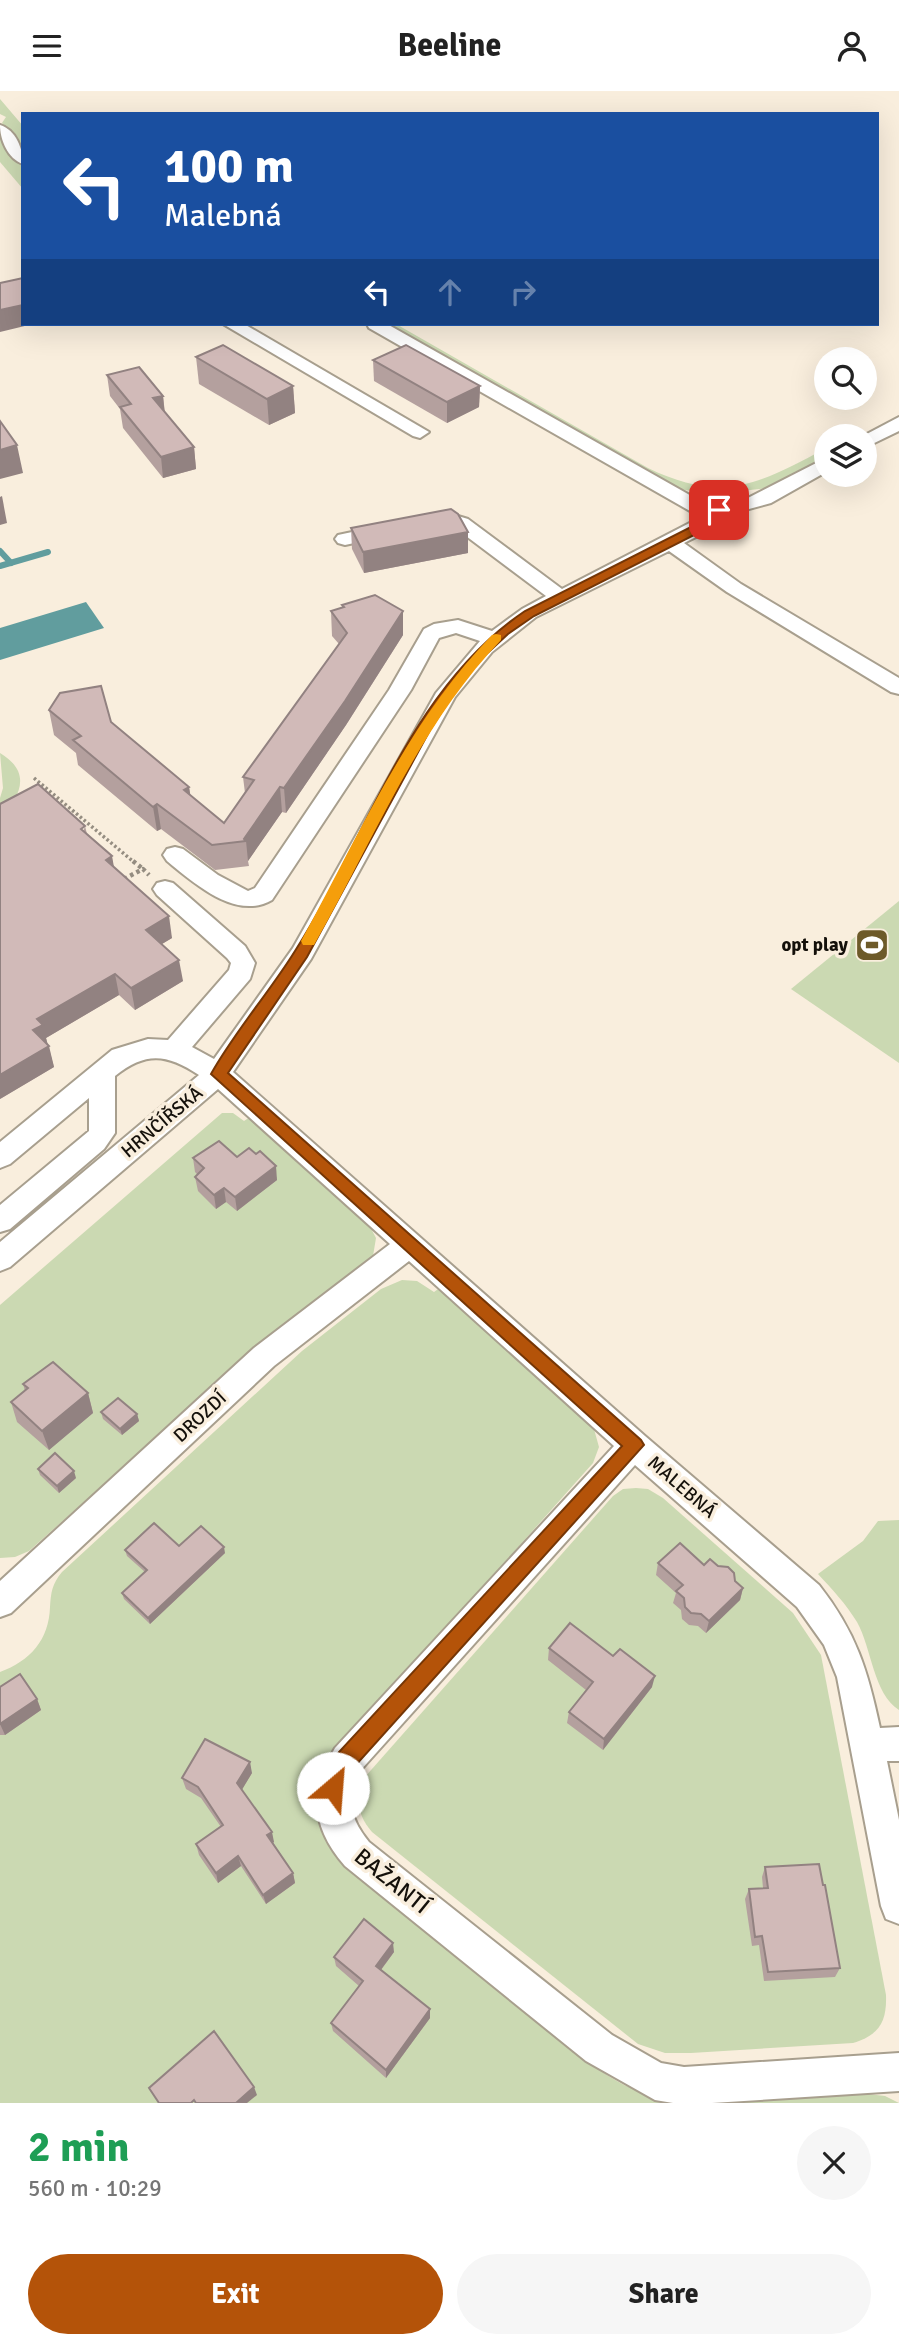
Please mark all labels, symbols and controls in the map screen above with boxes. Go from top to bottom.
text: Beeline [398,26,501,65]
icon: menu [28,27,66,65]
icon: person [833,27,871,65]
text: 100 m [164,136,294,196]
icon: left [49,140,140,231]
text: Malebná [164,196,282,235]
icon: left [358,273,396,311]
icon: ahead [431,273,469,311]
icon: right [504,273,542,311]
map controls [814,347,877,487]
button: search [814,347,877,410]
button: layers [814,424,877,487]
pin [689,480,749,540]
icon: arrive [700,491,738,529]
sports icon: opt play [853,926,891,964]
place label: opt play [781,933,849,957]
street label: HRNČÍŘSKÁ [116,1080,208,1163]
street label: DROZDÍ [168,1386,232,1448]
street label: MALEBNÁ [643,1451,722,1524]
position arrow [296,1751,370,1825]
street label: BAŽANTÍ [348,1842,436,1920]
text: 2 min [28,2122,129,2173]
button: close [797,2126,871,2200]
text: 560 m · 10:29 [28,2174,162,2203]
button: Exit [28,2254,443,2334]
button: Share [457,2254,871,2334]

